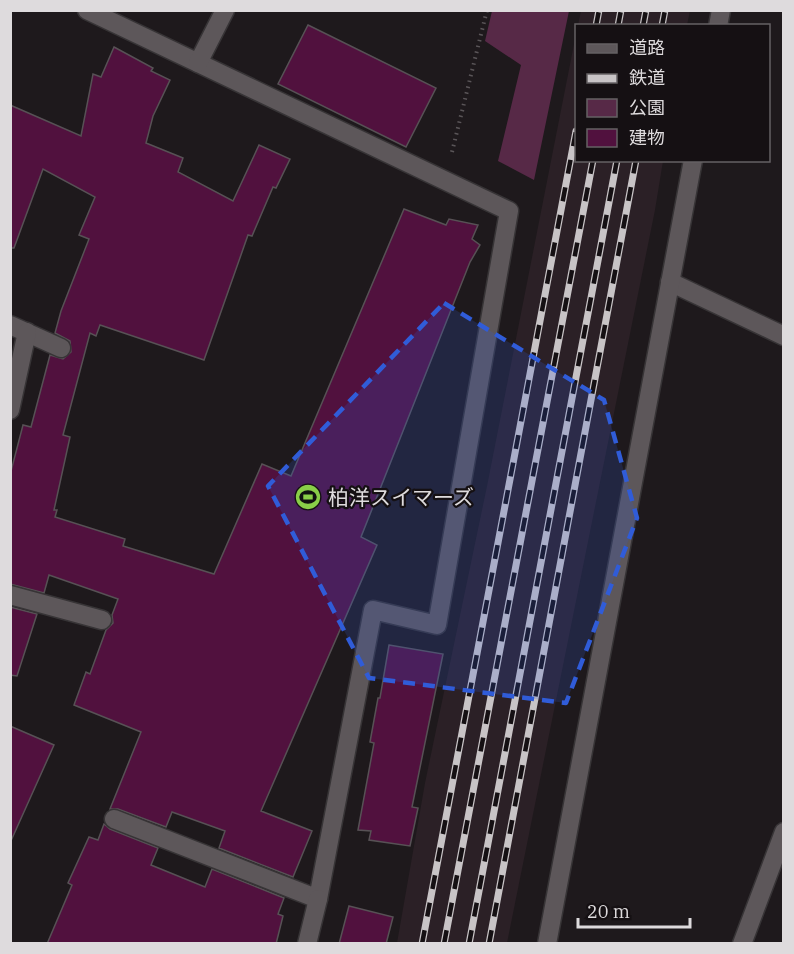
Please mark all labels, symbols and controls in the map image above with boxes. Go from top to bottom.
legend [575,24,770,162]
text: 道路 [629,36,665,59]
text: 鉄道 [629,66,665,89]
text: 公園 [629,96,665,119]
text: 建物 [629,126,665,149]
sports icon: 柏洋スイマーズ [293,482,323,512]
place label: 柏洋スイマーズ [328,483,474,511]
scale bar [578,891,690,929]
text: 20 m [587,900,630,923]

